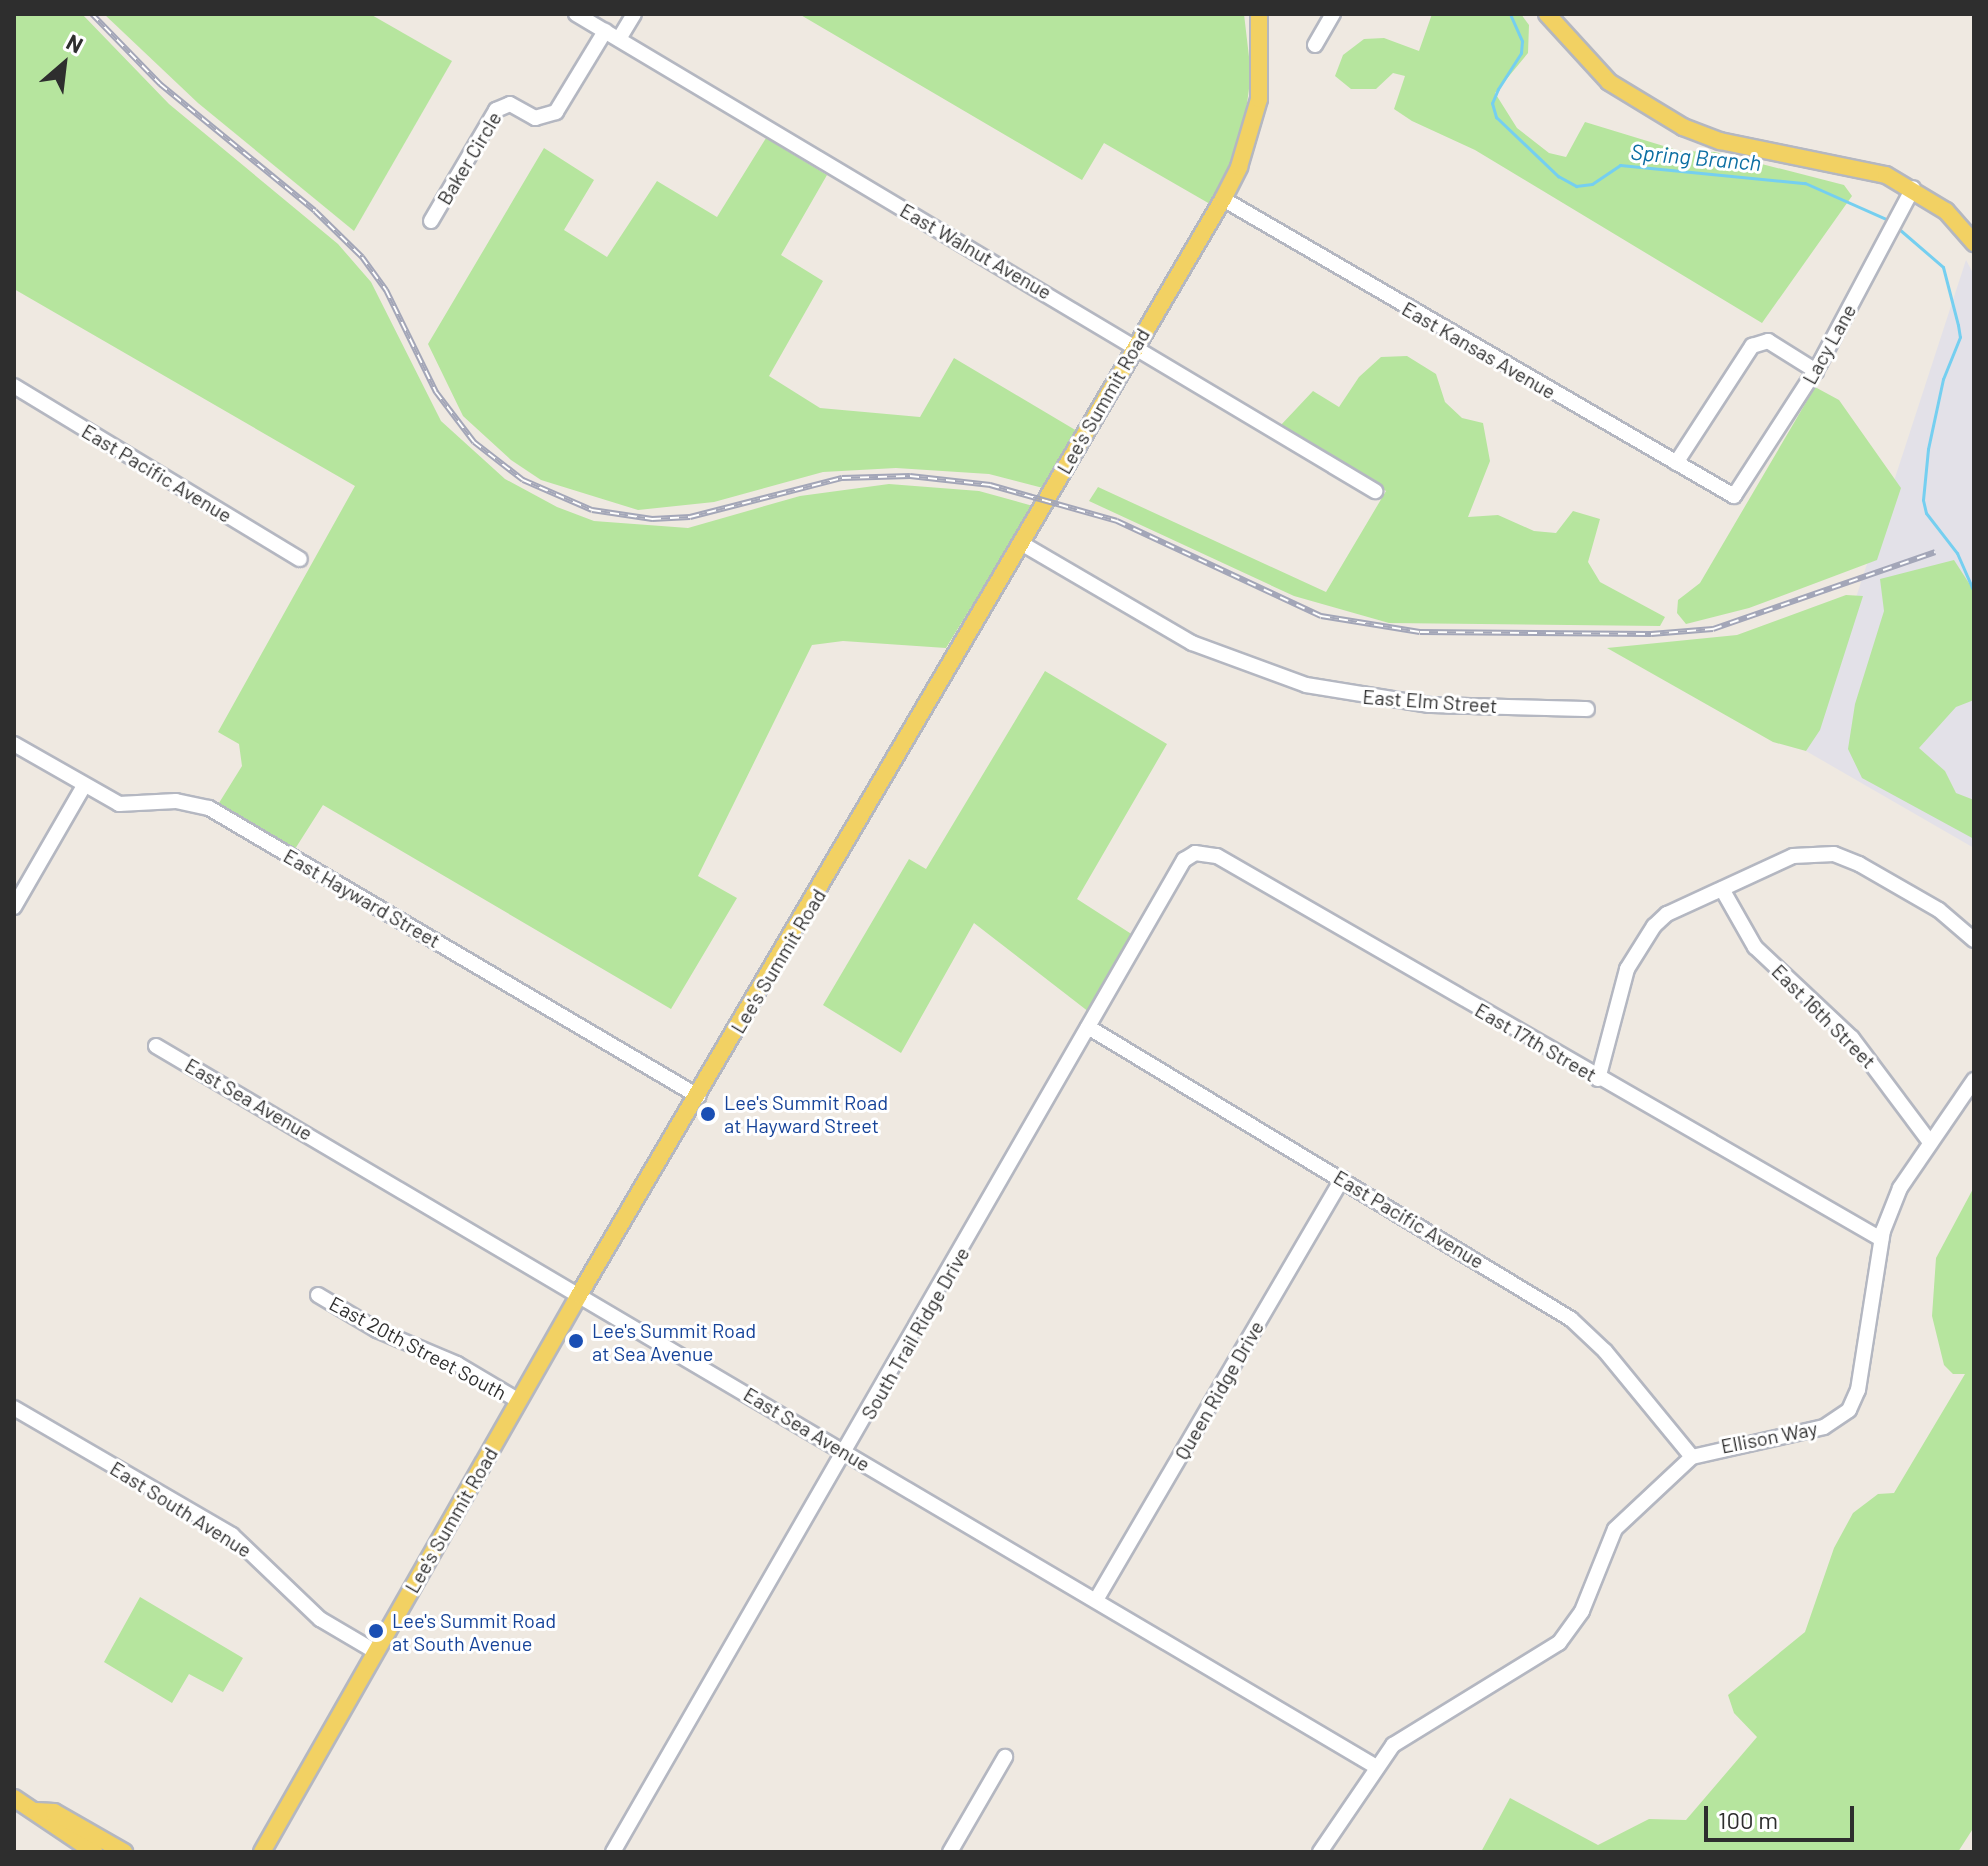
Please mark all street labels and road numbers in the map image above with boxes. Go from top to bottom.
street label: Baker Circle [432,107,506,209]
street label: East Walnut Avenue [896,198,1056,304]
street label: East Kansas Avenue [1398,296,1560,404]
street label: Lacy Lane [1797,300,1861,388]
street label: Lee's Summit Road [1052,324,1154,478]
street label: East Pacific Avenue [78,419,236,527]
street label: East Elm Street [1362,684,1498,718]
street label: East Hayward Street [279,843,445,953]
street label: Lee's Summit Road [725,884,831,1038]
street label: East 16th Street [1767,959,1881,1073]
street label: East 17th Street [1471,998,1601,1086]
street label: East Sea Avenue [181,1053,317,1145]
street label: East Pacific Avenue [1330,1165,1488,1273]
street label: South Trail Ridge Drive [856,1243,974,1423]
street label: East 20th Street South [325,1291,511,1405]
street label: Queen Ridge Drive [1169,1316,1269,1464]
street label: East Sea Avenue [739,1382,875,1476]
street label: Ellison Way [1719,1416,1819,1458]
street label: Lee's Summit Road [400,1443,502,1597]
street label: East South Avenue [106,1456,256,1562]

